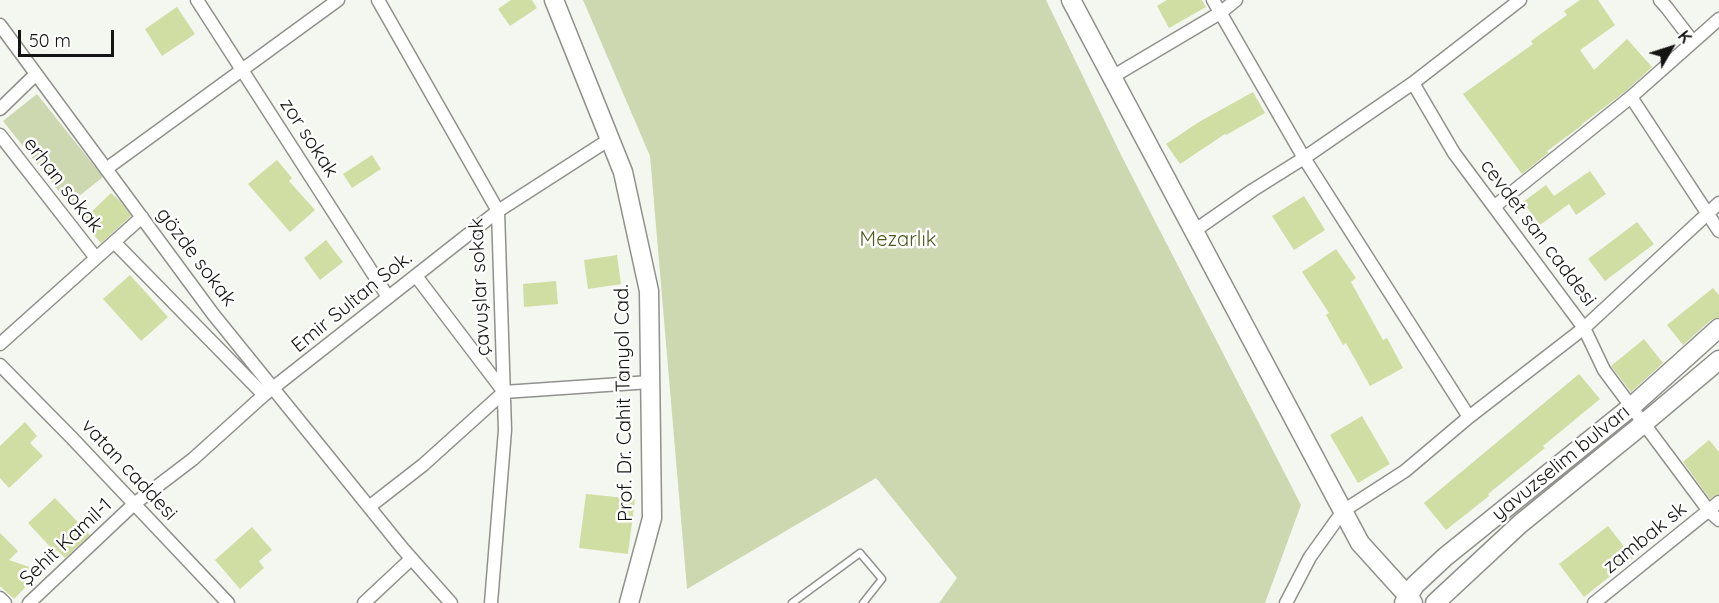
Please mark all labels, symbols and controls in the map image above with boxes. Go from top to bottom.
scale bar [21,18,117,56]
north arrow [1641,18,1701,78]
text: K [1674,26,1696,47]
text: 50 m [29,29,71,52]
street label: zor sokak [275,94,343,182]
street label: erhan sokak [18,133,108,237]
street label: cevdet san caddesi [1475,155,1601,311]
street label: gözde sokak [151,203,241,311]
street label: çavuşlar sokak [464,217,496,357]
park label: Mezarlık [860,228,936,252]
street label: Emir Sultan Sok. [287,246,417,358]
street label: Prof. Dr. Cahit Tanyol Cad. [610,284,638,522]
street label: yavuzselim bulvarı [1487,400,1635,526]
street label: vatan caddesi [76,414,182,526]
street label: Şehit Kamil-1 [15,493,117,591]
street label: zambak sk [1598,497,1692,579]

